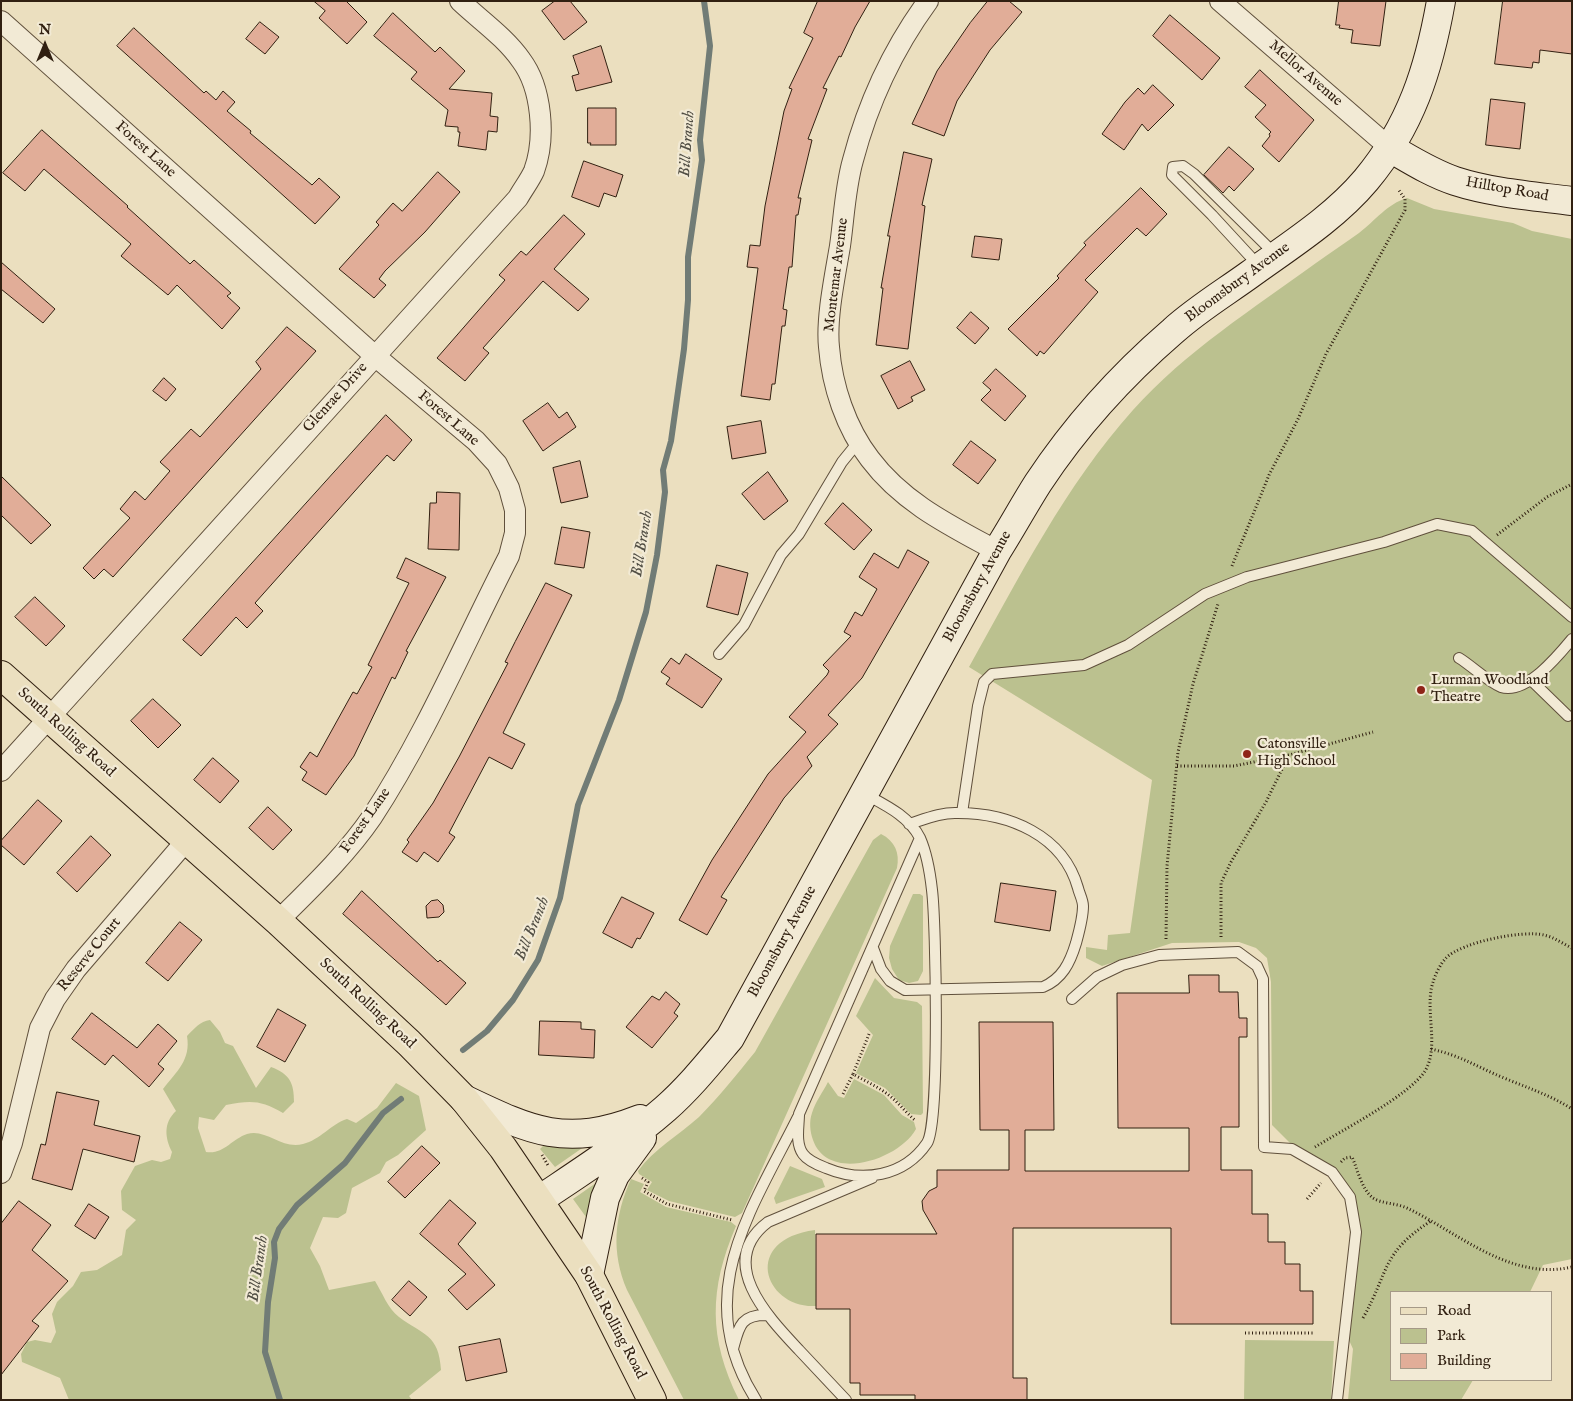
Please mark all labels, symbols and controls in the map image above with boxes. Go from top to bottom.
north arrow [20,20,70,70]
text: N [39,21,51,39]
street label: Mellor Avenue [1265,37,1345,111]
water label: Bill Branch [676,110,700,178]
street label: Forest Lane [111,118,179,182]
street label: Hilltop Road [1464,174,1550,206]
street label: Montemar Avenue [821,217,853,333]
street label: Bloomsbury Avenue [1182,239,1294,327]
street label: Glenrae Drive [300,359,372,437]
street label: Forest Lane [414,387,482,451]
water label: Bill Branch [628,510,658,578]
street label: Bloomsbury Avenue [940,528,1016,646]
place label: Lurman Woodland Theatre [1431,672,1549,707]
marker: Lurman Woodland Theatre [1415,684,1427,696]
street label: South Rolling Road [14,685,118,781]
place label: Catonsville High School [1257,736,1336,771]
marker: Catonsville High School [1241,748,1253,760]
street label: Forest Lane [337,785,395,857]
street label: Bloomsbury Avenue [745,883,821,1001]
water label: Bill Branch [512,894,554,964]
street label: Reserve Court [55,914,125,996]
street label: South Rolling Road [315,955,419,1053]
water label: Bill Branch [245,1235,273,1303]
street label: South Rolling Road [575,1264,649,1382]
legend [1390,1291,1553,1381]
text: Road [1437,1301,1471,1320]
text: Park [1437,1326,1466,1345]
text: Building [1437,1351,1491,1370]

